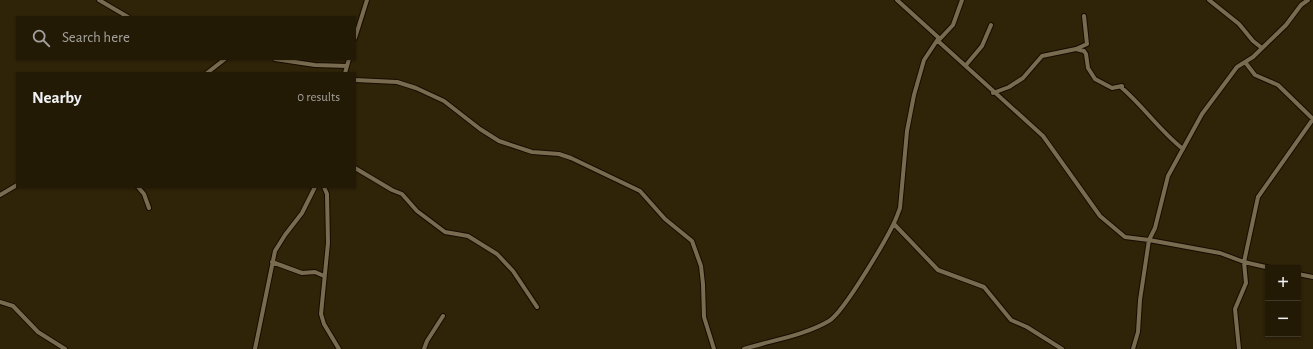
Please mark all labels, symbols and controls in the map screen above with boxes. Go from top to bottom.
search box [16,16,356,60]
icon: search [30,27,52,49]
text: Search here [62,30,130,45]
text: Nearby [32,89,82,106]
text: 0 results [297,91,340,104]
map controls [1265,265,1301,337]
button: + [1265,265,1301,301]
button: − [1265,301,1301,337]

